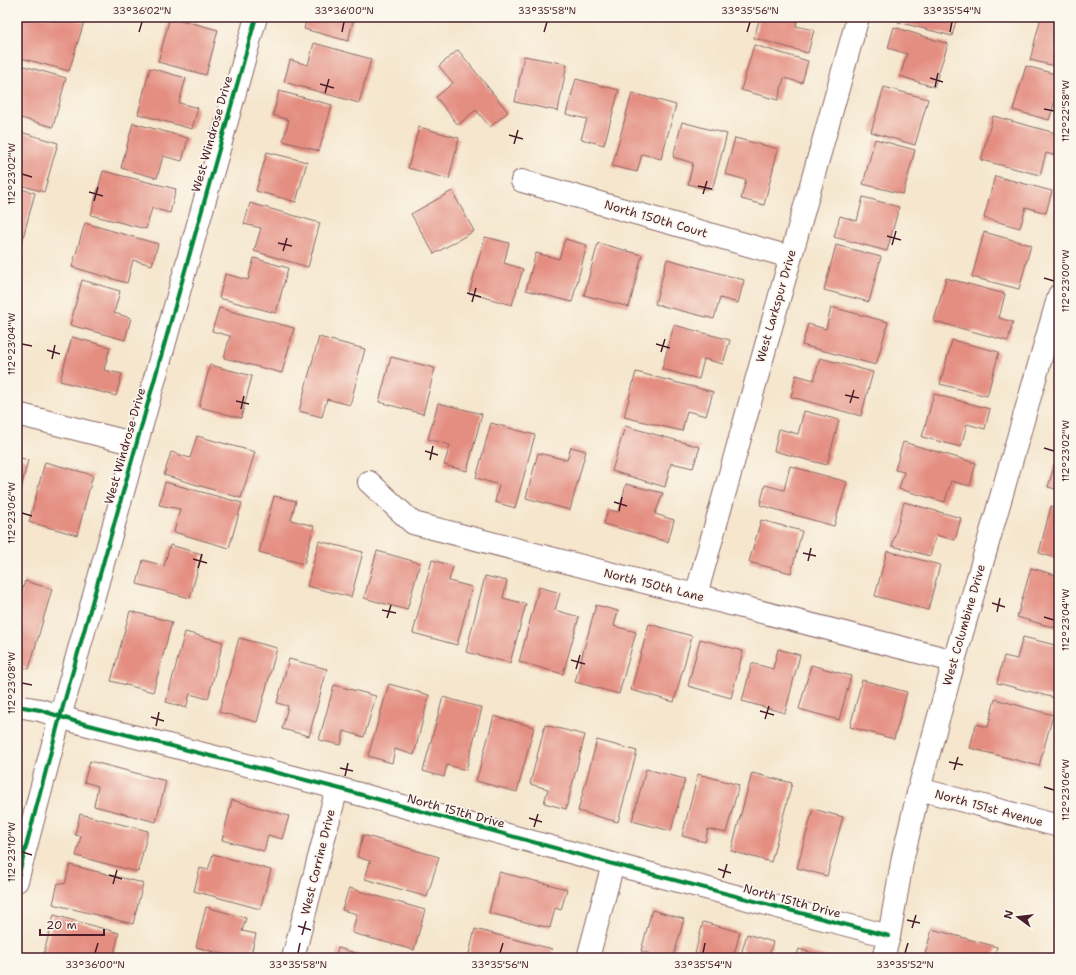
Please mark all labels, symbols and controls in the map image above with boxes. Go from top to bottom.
text: 33°36'02"N [113,4,171,17]
text: 33°36'00"N [314,4,374,17]
text: 33°35'58"N [518,4,576,17]
text: 33°35'56"N [721,4,779,17]
text: 33°35'54"N [923,4,981,17]
street label: West Windrose Drive [188,74,236,194]
text: 112°22'58"W [1059,80,1072,142]
text: 112°23'02"W [5,142,18,205]
street label: North 150th Court [602,197,710,241]
street label: West Larkspur Drive [752,247,800,364]
text: 112°23'00"W [1059,249,1072,312]
text: 112°23'04"W [5,312,18,375]
street label: West Windrose Drive [101,386,149,506]
text: 112°23'02"W [1059,419,1072,482]
text: 112°23'06"W [5,482,18,544]
street label: West Columbine Drive [939,562,989,688]
street label: North 150th Lane [602,565,706,605]
text: 112°23'04"W [1059,588,1072,651]
text: 112°23'08"W [5,651,18,714]
text: 112°23'06"W [1059,759,1072,821]
street label: North 151st Avenue [933,786,1045,830]
street label: North 151th Drive [405,790,507,832]
street label: West Corrine Drive [297,807,339,917]
text: 112°23'10"W [5,821,18,882]
street label: North 151th Drive [741,880,843,922]
north arrow [998,897,1038,937]
text: N [1000,908,1017,921]
scale bar [40,911,104,937]
text: 20 m [46,917,77,933]
text: 33°36'00"N [65,958,125,971]
text: 33°35'58"N [269,958,327,971]
text: 33°35'56"N [471,958,529,971]
text: 33°35'54"N [674,958,732,971]
text: 33°35'52"N [876,958,934,971]

